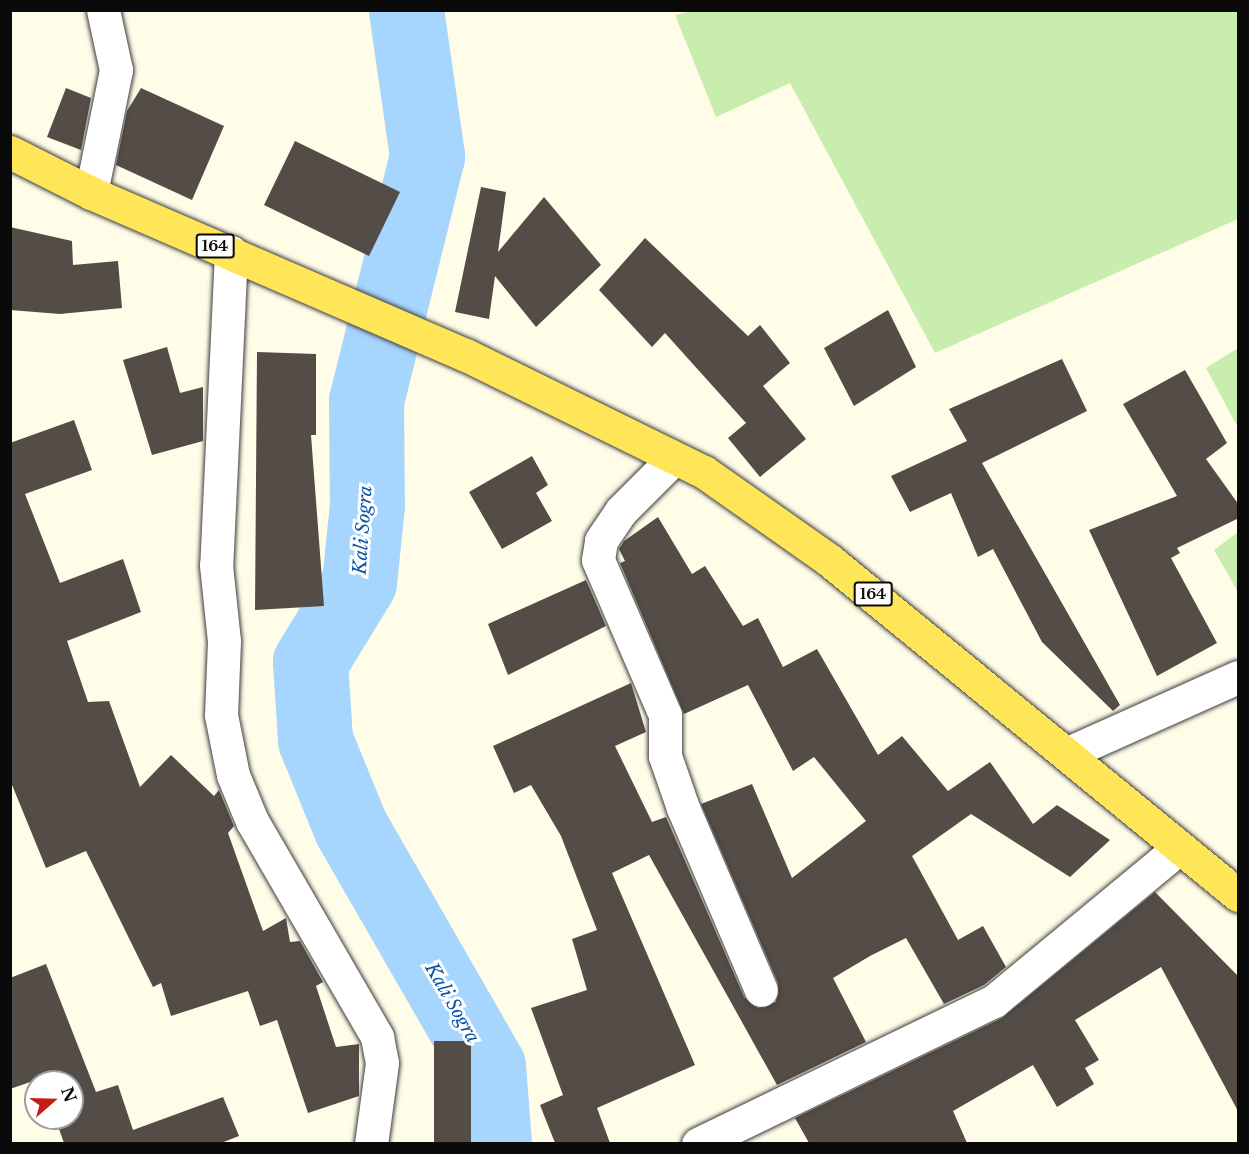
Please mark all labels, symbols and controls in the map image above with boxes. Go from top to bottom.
road number: 164 [196,234,234,258]
water label: Kali Sogra [349,484,377,576]
road number: 164 [854,582,892,606]
water label: Kali Sogra [420,959,484,1047]
north arrow [24,1070,84,1130]
text: N [57,1084,81,1105]

